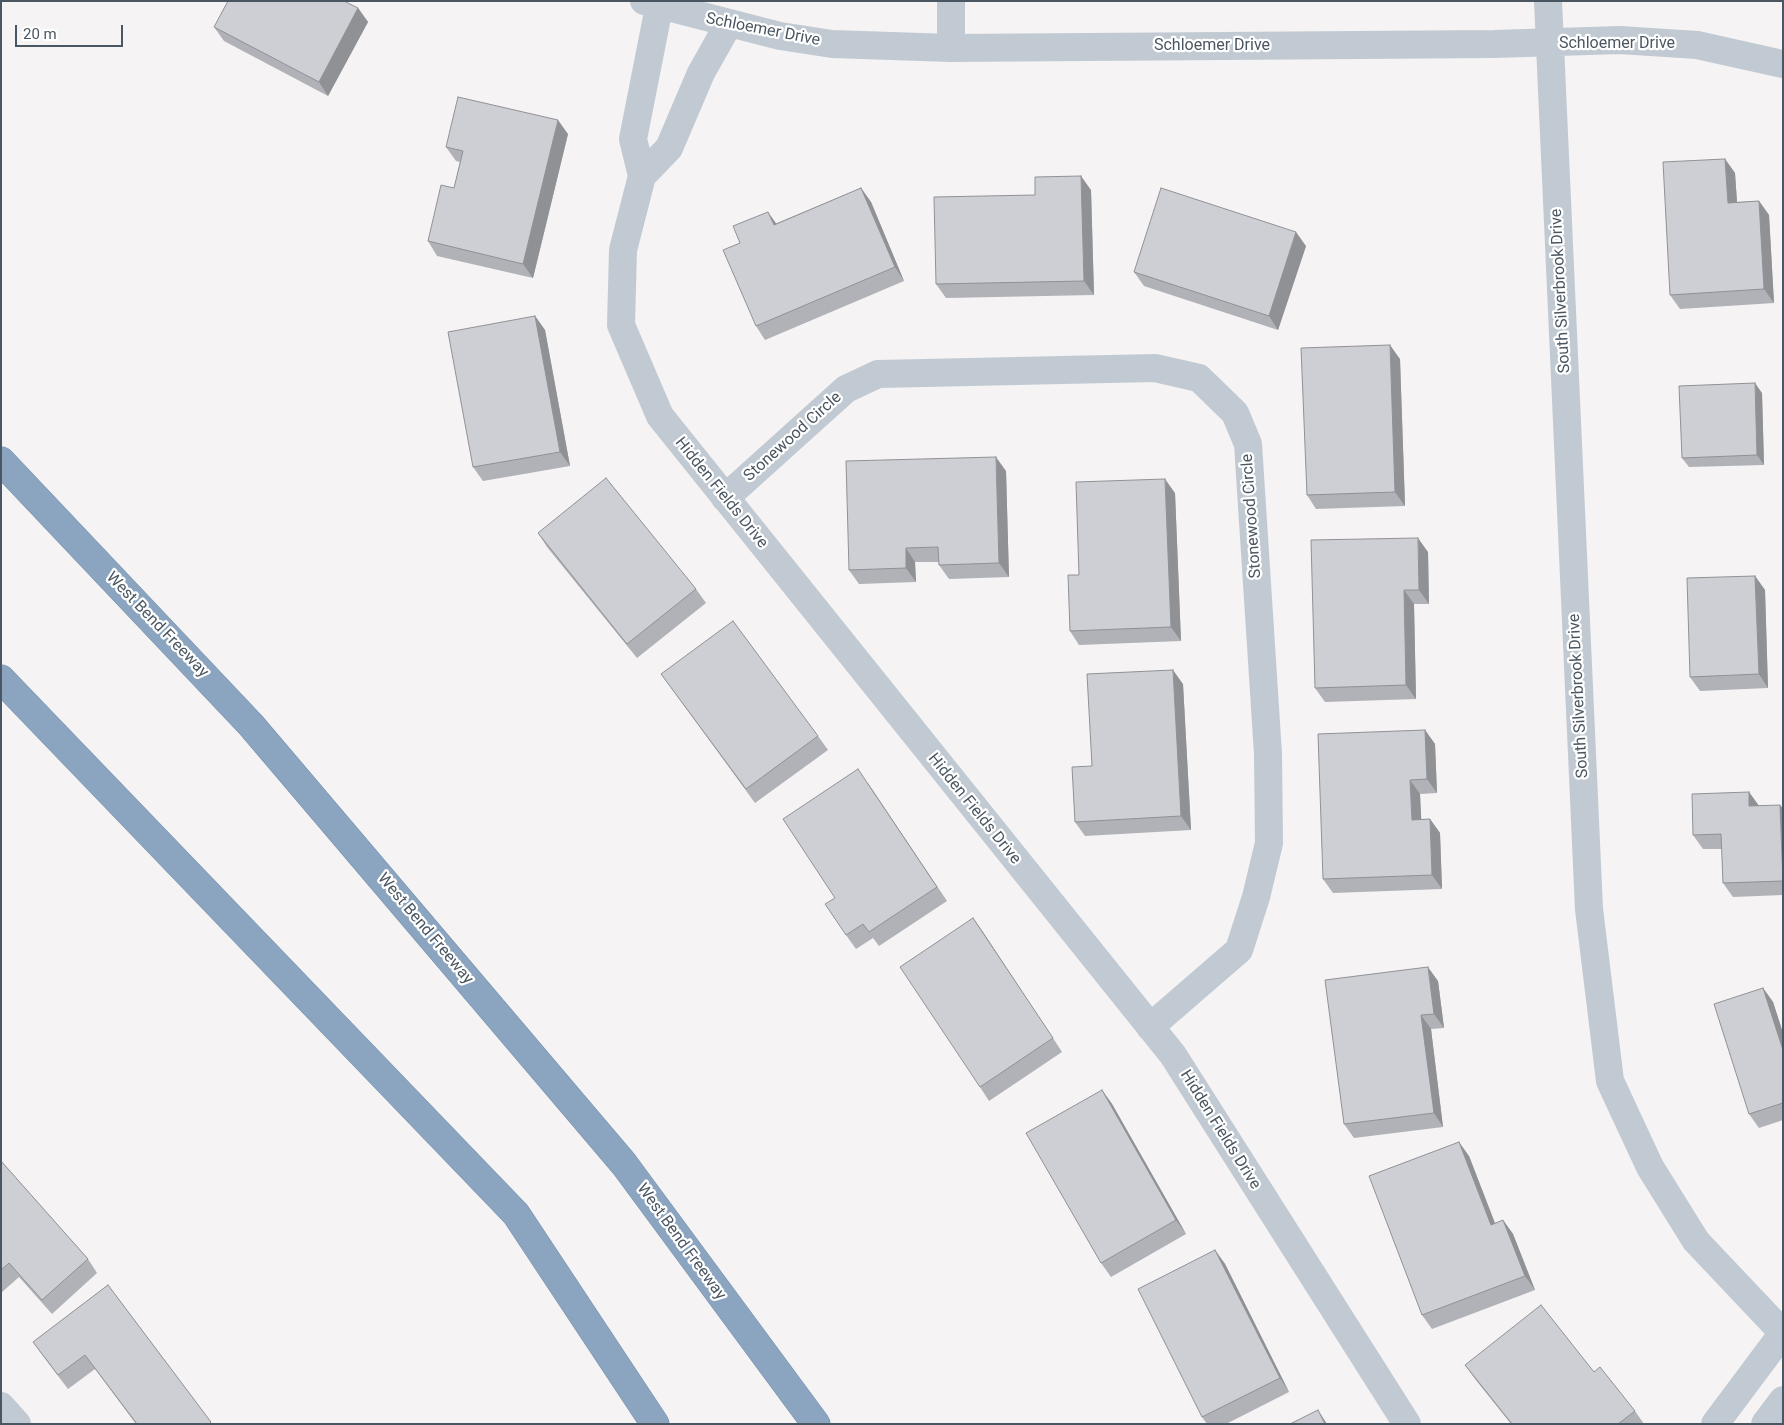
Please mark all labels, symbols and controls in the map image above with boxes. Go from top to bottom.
street label: Schloemer Drive [704,10,822,50]
scale bar [18,15,125,47]
text: 20 m [23,25,57,43]
street label: Schloemer Drive [1559,34,1675,54]
street label: Schloemer Drive [1154,36,1270,56]
street label: South Silverbrook Drive [1547,208,1575,374]
street label: Stonewood Circle [740,388,846,486]
street label: Hidden Fields Drive [670,434,772,552]
street label: Stonewood Circle [1238,453,1266,579]
street label: West Bend Freeway [102,568,212,682]
street label: South Silverbrook Drive [1565,613,1593,779]
street label: Hidden Fields Drive [923,750,1025,868]
street label: West Bend Freeway [373,869,477,989]
street label: Hidden Fields Drive [1176,1067,1264,1193]
street label: West Bend Freeway [632,1180,730,1304]

